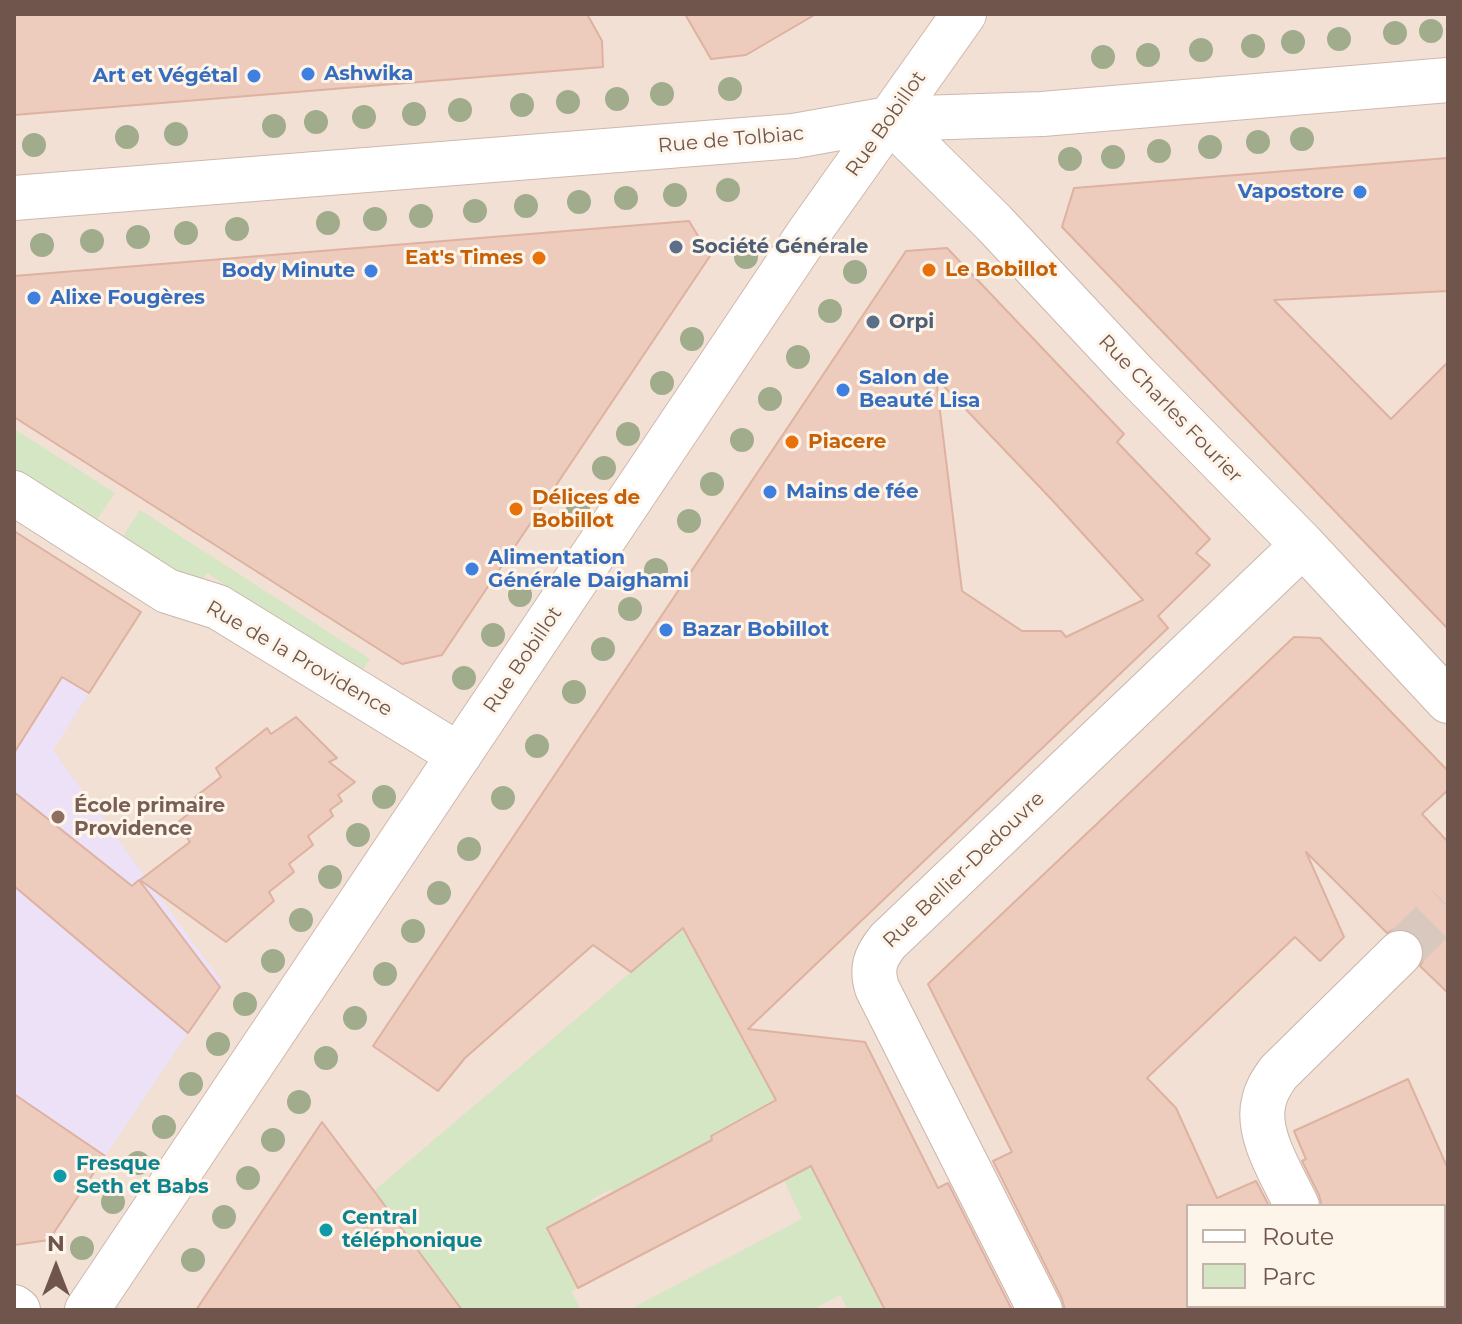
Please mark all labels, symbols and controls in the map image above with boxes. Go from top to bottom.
place label: Ashwika [324,62,413,86]
place label: Art et Végétal [93,64,238,88]
marker: Ashwika [299,65,317,83]
marker: Art et Végétal [245,67,263,85]
street label: Rue Bobillot [841,67,931,181]
street label: Rue de Tolbiac [657,122,805,158]
place label: Vapostore [1238,180,1344,204]
marker: Vapostore [1351,183,1369,201]
place label: Société Générale [692,235,868,259]
marker: Société Générale [667,238,685,256]
place label: Eat's Times [405,246,523,270]
marker: Eat's Times [530,249,548,267]
place label: Le Bobillot [945,258,1057,282]
place label: Body Minute [221,259,355,283]
marker: Le Bobillot [920,261,938,279]
marker: Body Minute [362,262,380,280]
place label: Alixe Fougères [50,286,205,310]
marker: Alixe Fougères [25,289,43,307]
place label: Orpi [889,310,934,334]
marker: Orpi [864,313,882,331]
street label: Rue Charles Fourier [1093,330,1247,488]
place label: Salon de Beauté Lisa [859,366,980,413]
marker: Salon de Beauté Lisa [834,381,852,399]
place label: Piacere [808,430,886,454]
marker: Piacere [783,433,801,451]
place label: Mains de fée [786,480,919,504]
marker: Mains de fée [761,483,779,501]
place label: Délices de Bobillot [532,486,640,533]
marker: Délices de Bobillot [507,500,525,518]
place label: Alimentation Générale Daighami [488,546,689,593]
marker: Alimentation Générale Daighami [463,560,481,578]
street label: Rue de la Providence [202,596,396,722]
street label: Rue Bobillot [479,602,567,718]
place label: Bazar Bobillot [682,618,829,642]
marker: Bazar Bobillot [657,621,675,639]
street label: Rue Bellier-Dedouvre [878,787,1050,953]
place label: École primaire Providence [74,794,225,841]
marker: École primaire Providence [49,808,67,826]
place label: Fresque Seth et Babs [76,1152,209,1199]
marker: Fresque Seth et Babs [51,1167,69,1185]
legend [1186,1204,1446,1308]
place label: Central téléphonique [342,1206,482,1253]
marker: Central téléphonique [317,1221,335,1239]
text: Route [1262,1222,1334,1251]
north arrow [16,1228,96,1308]
text: N [47,1230,65,1257]
text: Parc [1262,1262,1316,1291]

